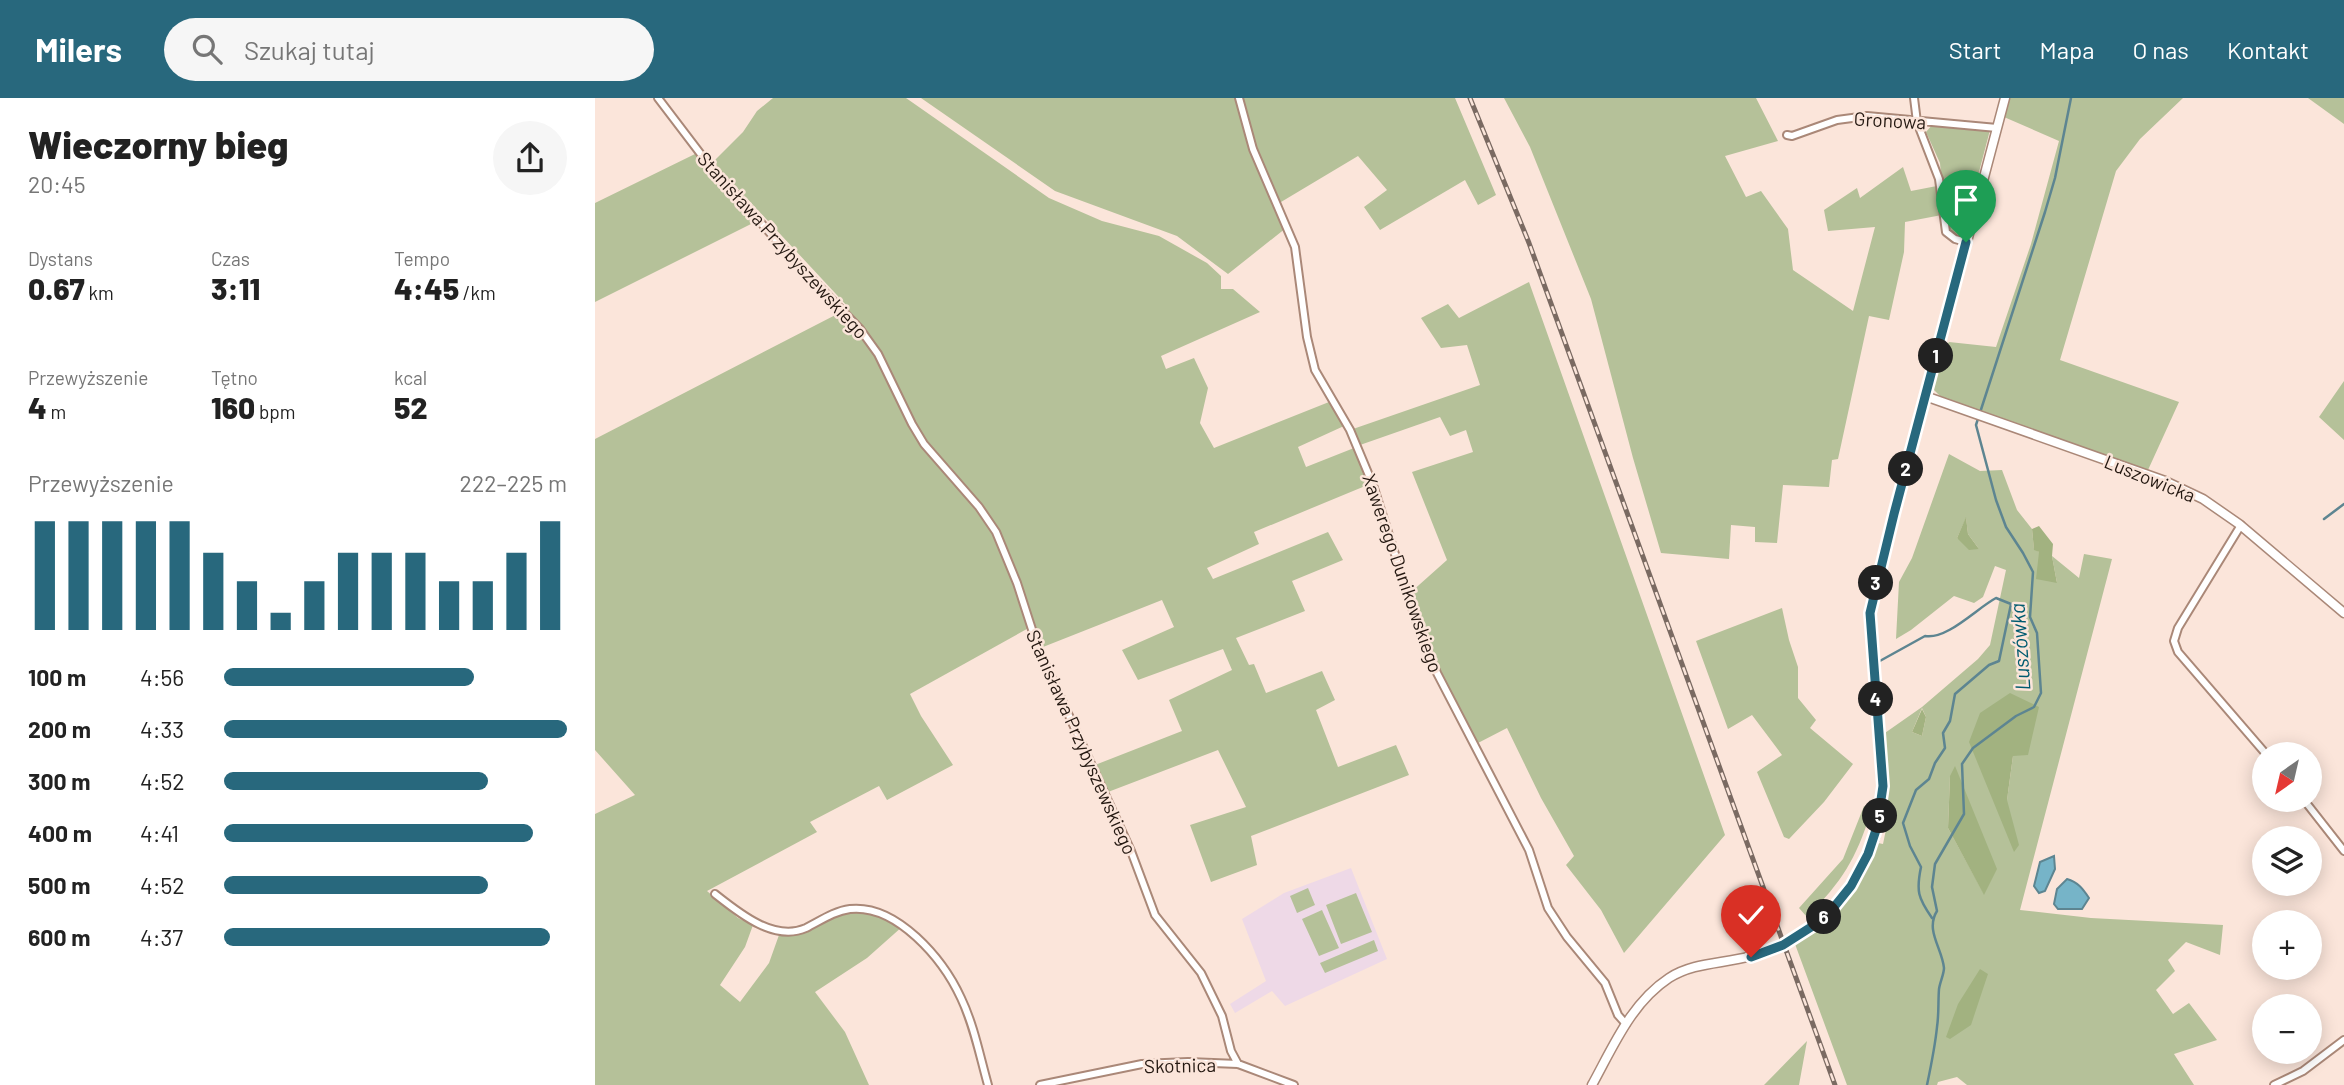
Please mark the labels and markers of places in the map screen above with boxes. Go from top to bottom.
pin [1936,170,1996,242]
pin: 1 [1919,338,1953,374]
pin: 2 [1889,452,1923,486]
pin: 3 [1859,566,1893,601]
pin: 4 [1859,682,1893,716]
pin: 5 [1863,798,1897,834]
pin [1721,885,1781,957]
pin: 6 [1807,900,1841,934]

